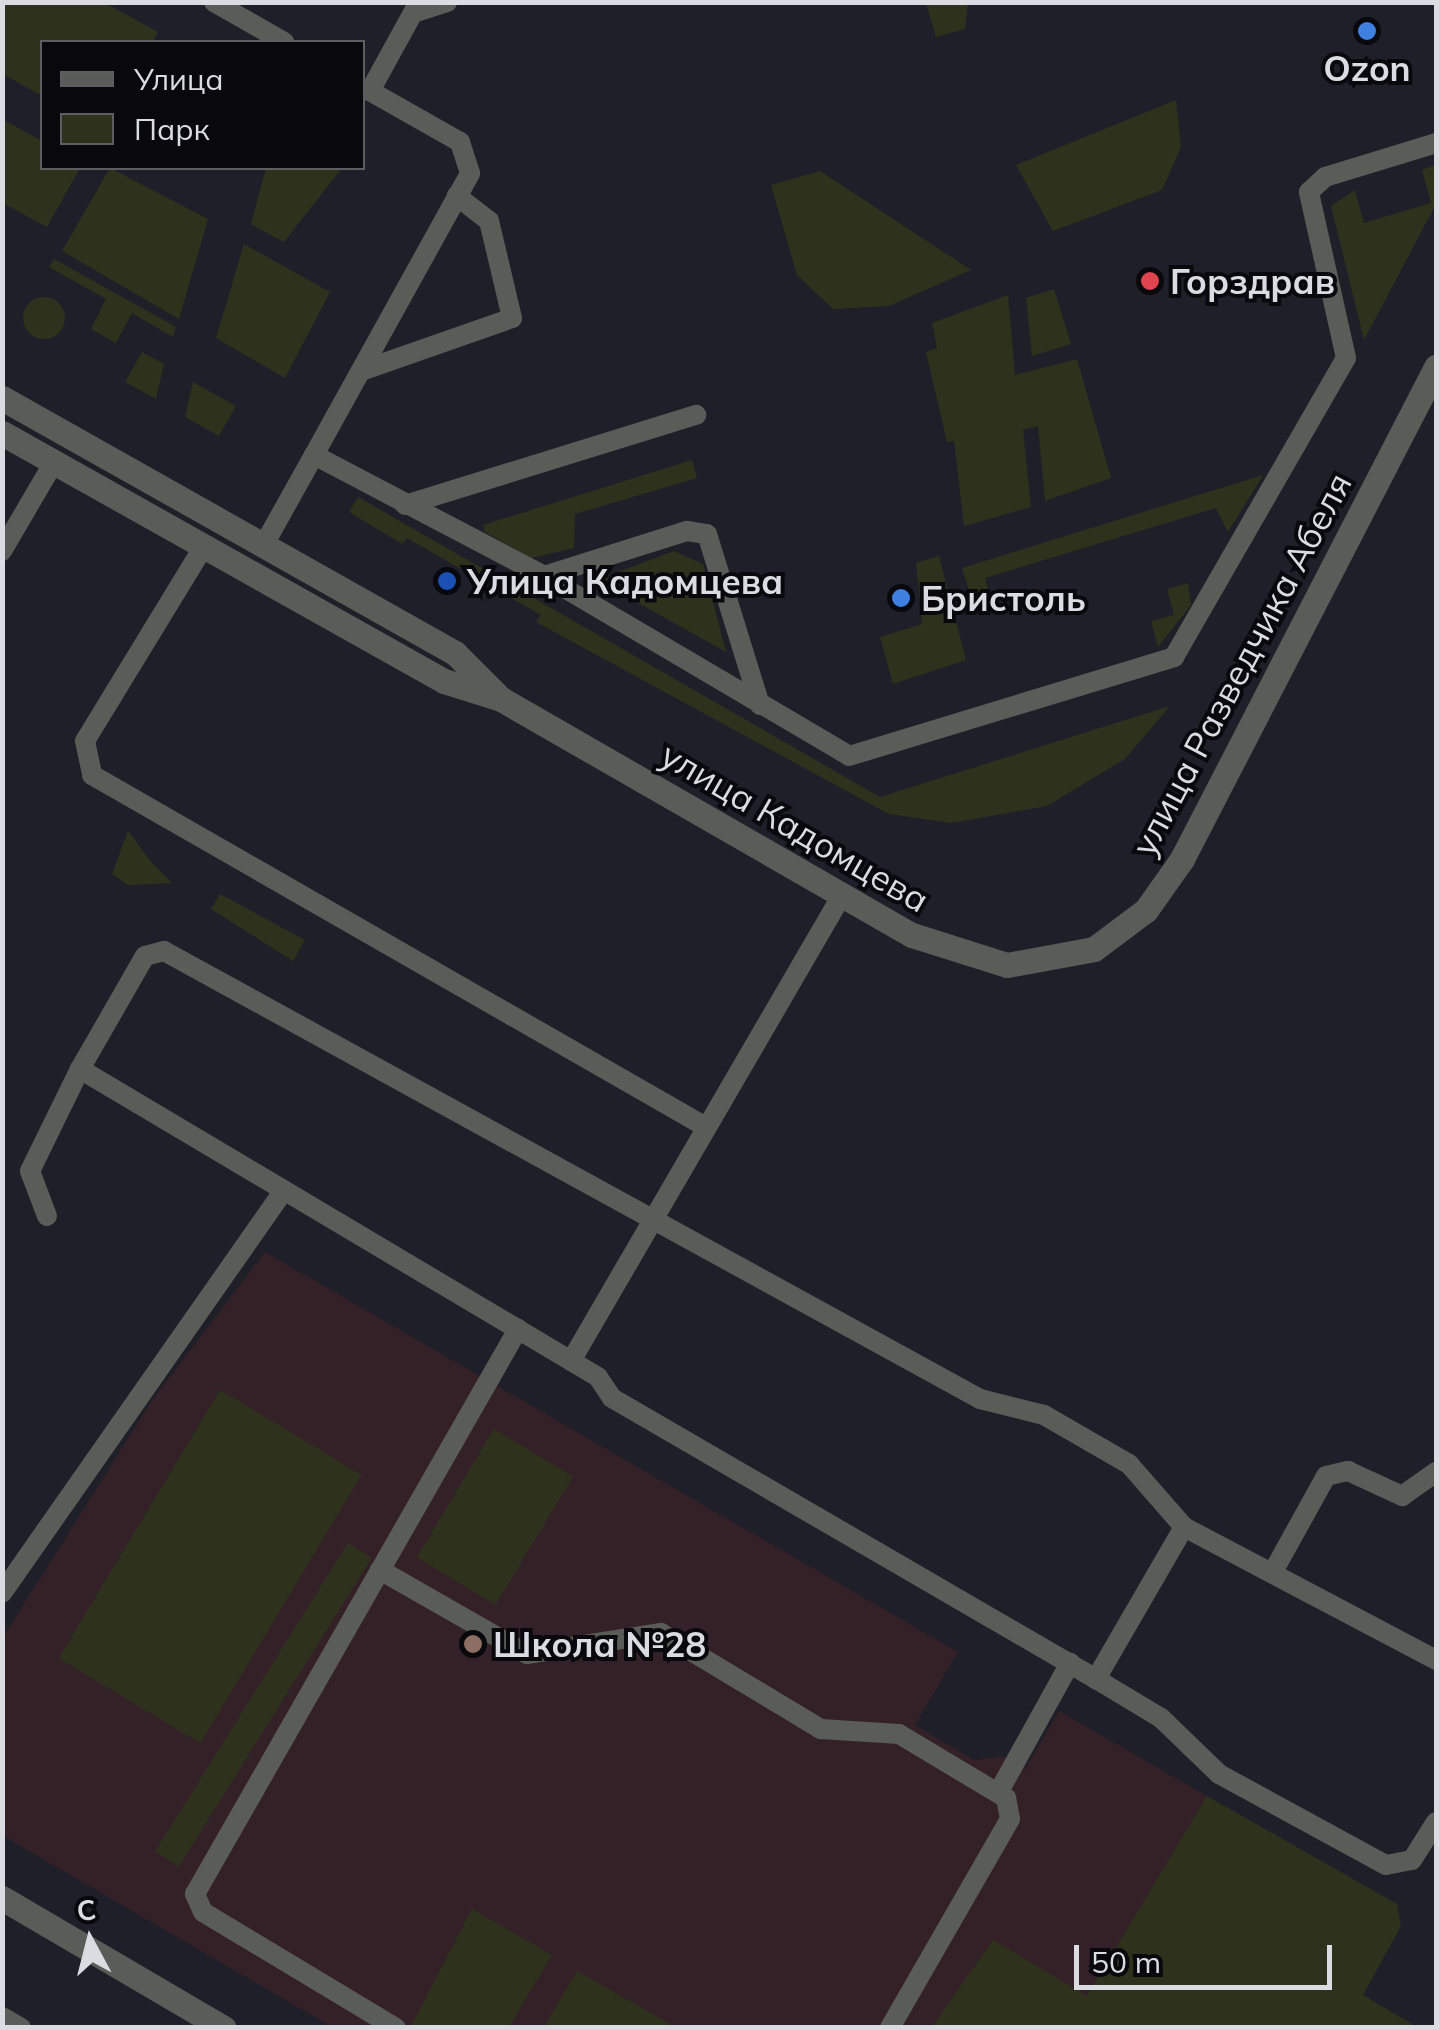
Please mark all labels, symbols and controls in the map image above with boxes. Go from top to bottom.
marker: Ozon [1356,20,1378,42]
legend [40,40,365,170]
place label: Ozon [1323,47,1411,89]
text: Улица [134,60,224,98]
text: Парк [134,110,210,148]
place label: Горздрав [1170,260,1335,302]
marker: Горздрав [1139,270,1161,292]
street label: улица Разведчика Абеля [1122,466,1360,862]
place label: Улица Кадомцева [467,560,783,602]
marker: Улица Кадомцева [436,570,458,592]
place label: Бристоль [921,577,1086,619]
marker: Бристоль [890,587,912,609]
street label: улица Кадомцева [654,733,936,921]
place label: Школа №28 [493,1623,706,1665]
marker: Школа №28 [462,1633,484,1655]
north arrow [40,1890,140,1990]
text: С [75,1891,98,1928]
scale bar [1079,1925,1336,1987]
text: 50 m [1091,1943,1161,1981]

